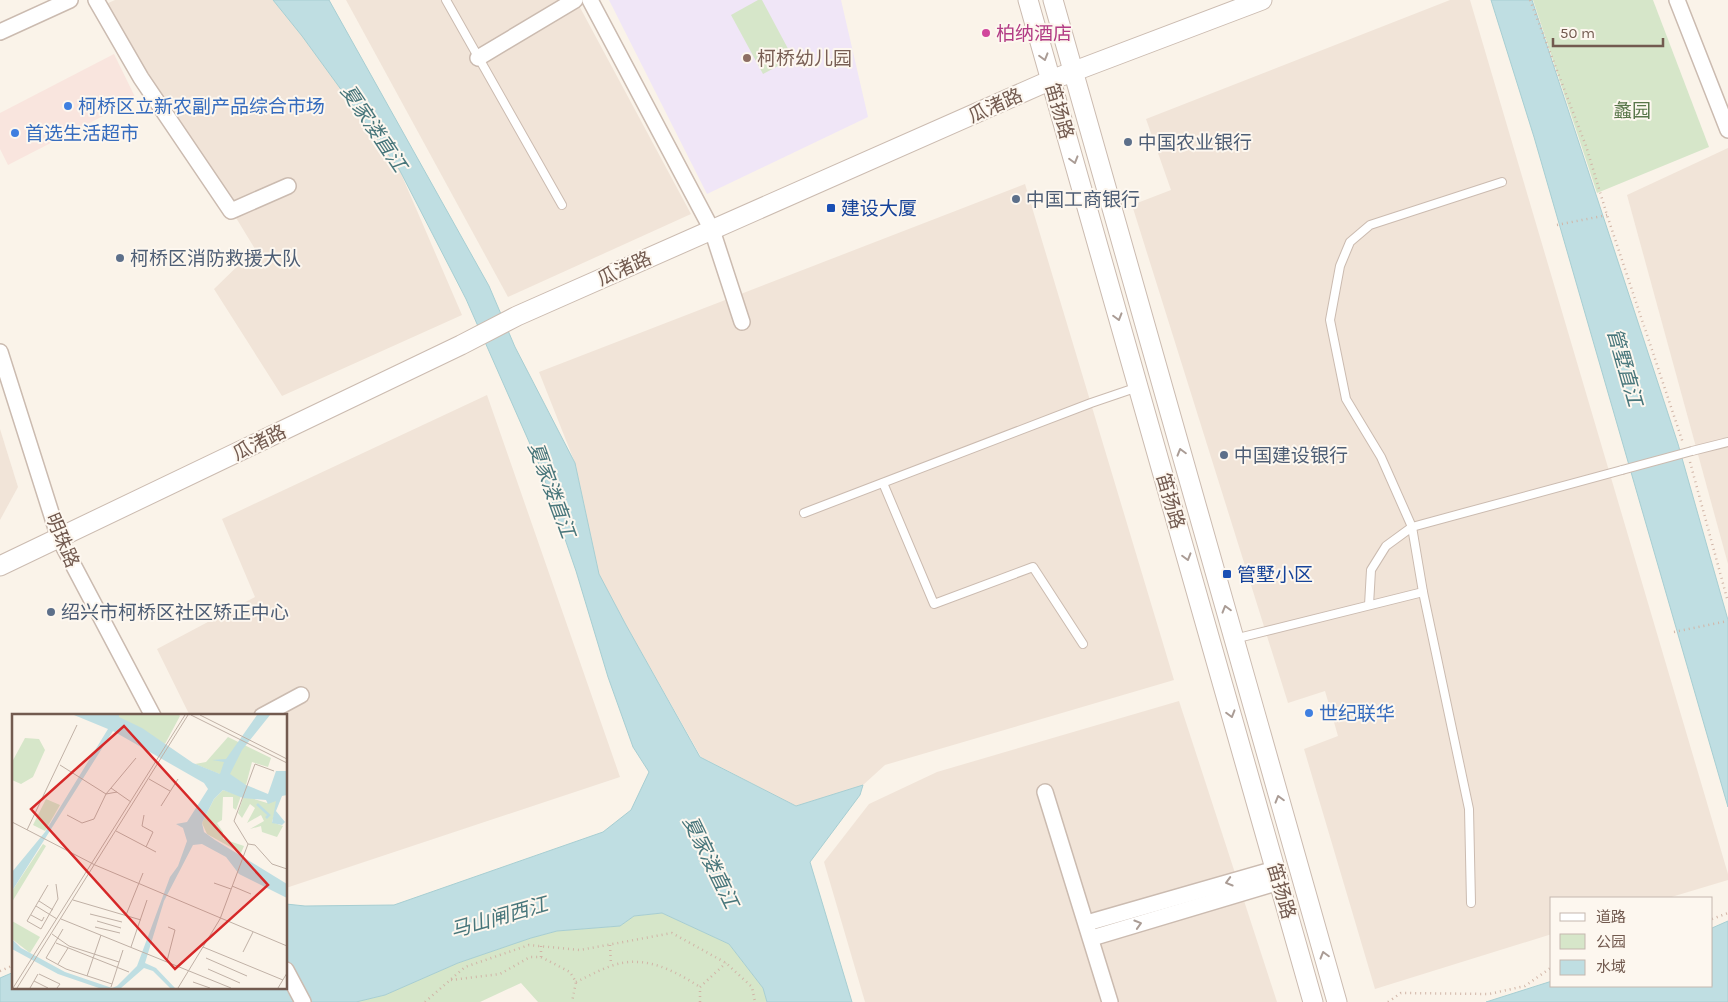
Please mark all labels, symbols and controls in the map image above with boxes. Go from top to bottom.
scale bar [1553,15,1663,47]
place label: 柏纳酒店 [996,23,1072,45]
text: 50 m [1560,24,1595,42]
marker: 柏纳酒店 [980,27,992,39]
place label: 柯桥幼儿园 [757,48,852,70]
marker: 柯桥幼儿园 [741,52,753,64]
one-way arrow [1039,52,1049,60]
water label: 夏家溇直江 [336,80,412,178]
street label: 笛扬路 [1041,81,1077,142]
street label: 瓜渚路 [965,84,1026,128]
place label: 柯桥区立新农副产品综合市场 [78,96,325,118]
marker: 柯桥区立新农副产品综合市场 [62,100,74,112]
park label: 蠡园 [1613,100,1651,122]
place label: 首选生活超市 [25,123,139,145]
marker: 首选生活超市 [9,127,21,139]
place label: 中国农业银行 [1138,132,1252,154]
marker: 中国农业银行 [1122,136,1134,148]
one-way arrow [1068,156,1078,164]
place label: 中国工商银行 [1026,189,1140,211]
marker: 中国工商银行 [1010,193,1022,205]
place label: 建设大厦 [841,198,917,220]
marker: 建设大厦 [825,202,837,214]
street label: 瓜渚路 [594,247,655,291]
place label: 柯桥区消防救援大队 [130,248,301,270]
marker: 柯桥区消防救援大队 [114,252,126,264]
one-way arrow [1113,312,1123,320]
water label: 管墅直江 [1602,326,1647,411]
street label: 瓜渚路 [229,421,290,465]
water label: 夏家溇直江 [524,439,580,543]
place label: 中国建设银行 [1234,445,1348,467]
one-way arrow [1177,449,1187,457]
marker: 中国建设银行 [1218,449,1230,461]
street label: 笛扬路 [1152,471,1188,532]
street label: 明珠路 [41,510,83,571]
one-way arrow [1181,553,1191,561]
place label: 管墅小区 [1237,564,1313,586]
marker: 管墅小区 [1221,568,1233,580]
place label: 绍兴市柯桥区社区矫正中心 [61,602,289,624]
one-way arrow [1221,605,1231,613]
marker: 绍兴市柯桥区社区矫正中心 [45,606,57,618]
place label: 世纪联华 [1319,703,1395,725]
marker: 世纪联华 [1303,707,1315,719]
one-way arrow [1226,709,1236,717]
inset map [12,714,288,990]
one-way arrow [1275,795,1285,803]
water label: 夏家溇直江 [678,812,744,914]
street label: 笛扬路 [1263,861,1299,922]
one-way arrow [1225,877,1233,887]
water label: 马山闸西江 [448,892,552,942]
legend [1550,897,1713,987]
text: 道路 [1596,908,1626,926]
one-way arrow [1134,920,1142,930]
text: 公园 [1596,933,1626,951]
one-way arrow [1319,952,1329,960]
text: 水域 [1596,958,1626,976]

